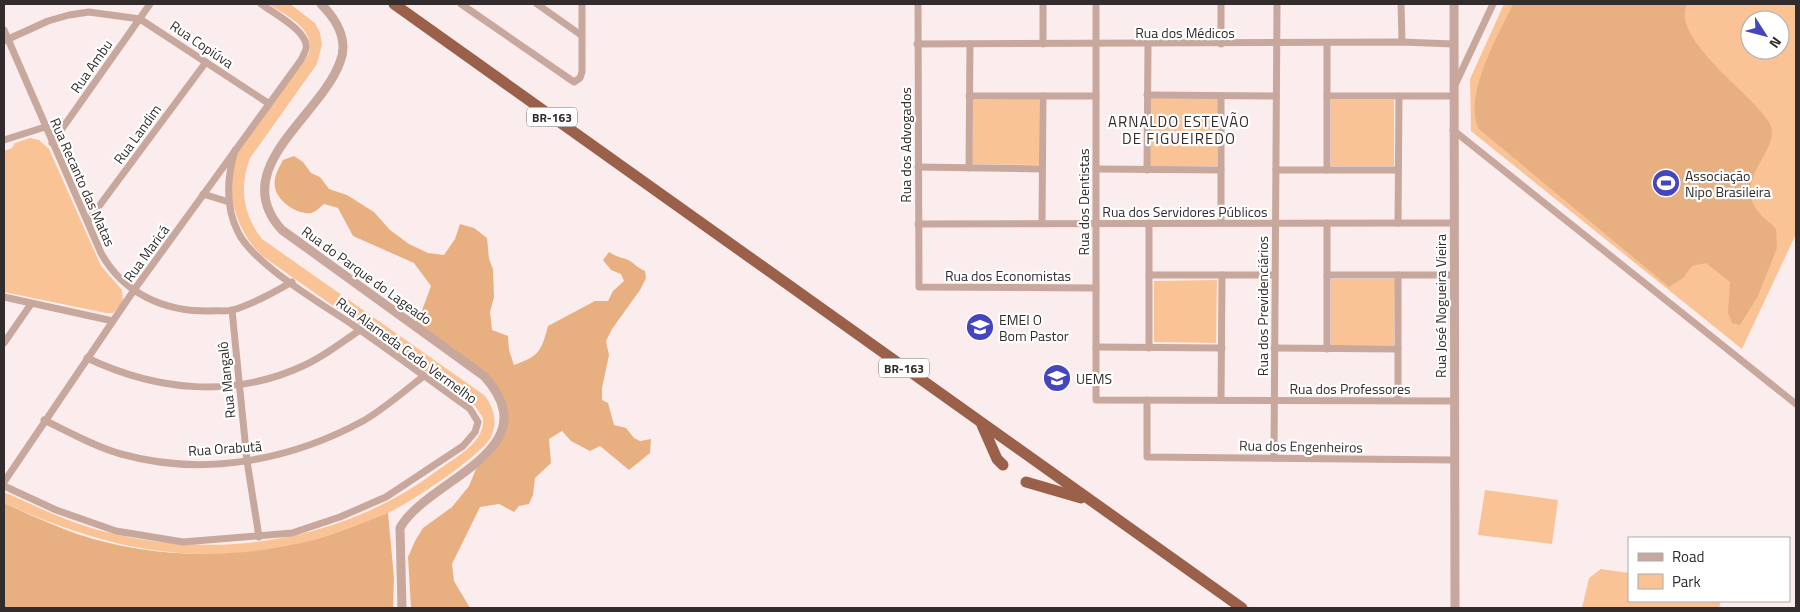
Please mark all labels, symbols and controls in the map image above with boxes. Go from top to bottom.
north arrow [1740,10,1790,60]
street label: Rua Copiúva [166,15,238,73]
street label: Rua dos Médicos [1135,22,1235,43]
text: N [1765,33,1787,53]
street label: Rua Ambu [65,35,117,97]
street label: Rua dos Advogados [895,87,916,203]
street label: Rua Landim [108,100,166,168]
road number: BR-163 [527,108,577,126]
district label: ARNALDO ESTEVÃO DE FIGUEIREDO [1108,110,1250,150]
street label: Rua Recanto das Matas [45,114,121,250]
street label: Rua dos Dentistas [1073,148,1094,256]
place label: Associação Nipo Brasileira [1685,165,1771,202]
sports icon: Associação Nipo Brasileira [1651,168,1681,198]
street label: Rua dos Servidores Públicos [1102,201,1268,222]
street label: Rua Maricá [118,220,174,286]
street label: Rua do Parque do Lageado [298,221,436,329]
street label: Rua José Nogueira Vieira [1430,234,1451,378]
street label: Rua dos Previdenciários [1252,236,1273,376]
street label: Rua dos Economistas [945,265,1071,286]
street label: Rua Alameda Cedo Vermelho [332,292,482,408]
place label: EMEI O Bom Pastor [999,309,1069,346]
school or university icon: EMEI O Bom Pastor [965,312,995,342]
street label: Rua Mangalô [212,340,240,420]
road number: BR-163 [879,358,929,378]
school or university icon: UEMS [1042,363,1072,393]
place label: UEMS [1076,368,1112,389]
street label: Rua dos Professores [1289,378,1411,399]
street label: Rua dos Engenheiros [1239,434,1363,458]
street label: Rua Orabutã [187,435,263,461]
legend [1628,537,1790,602]
text: Road [1672,545,1704,568]
text: Park [1672,570,1701,593]

